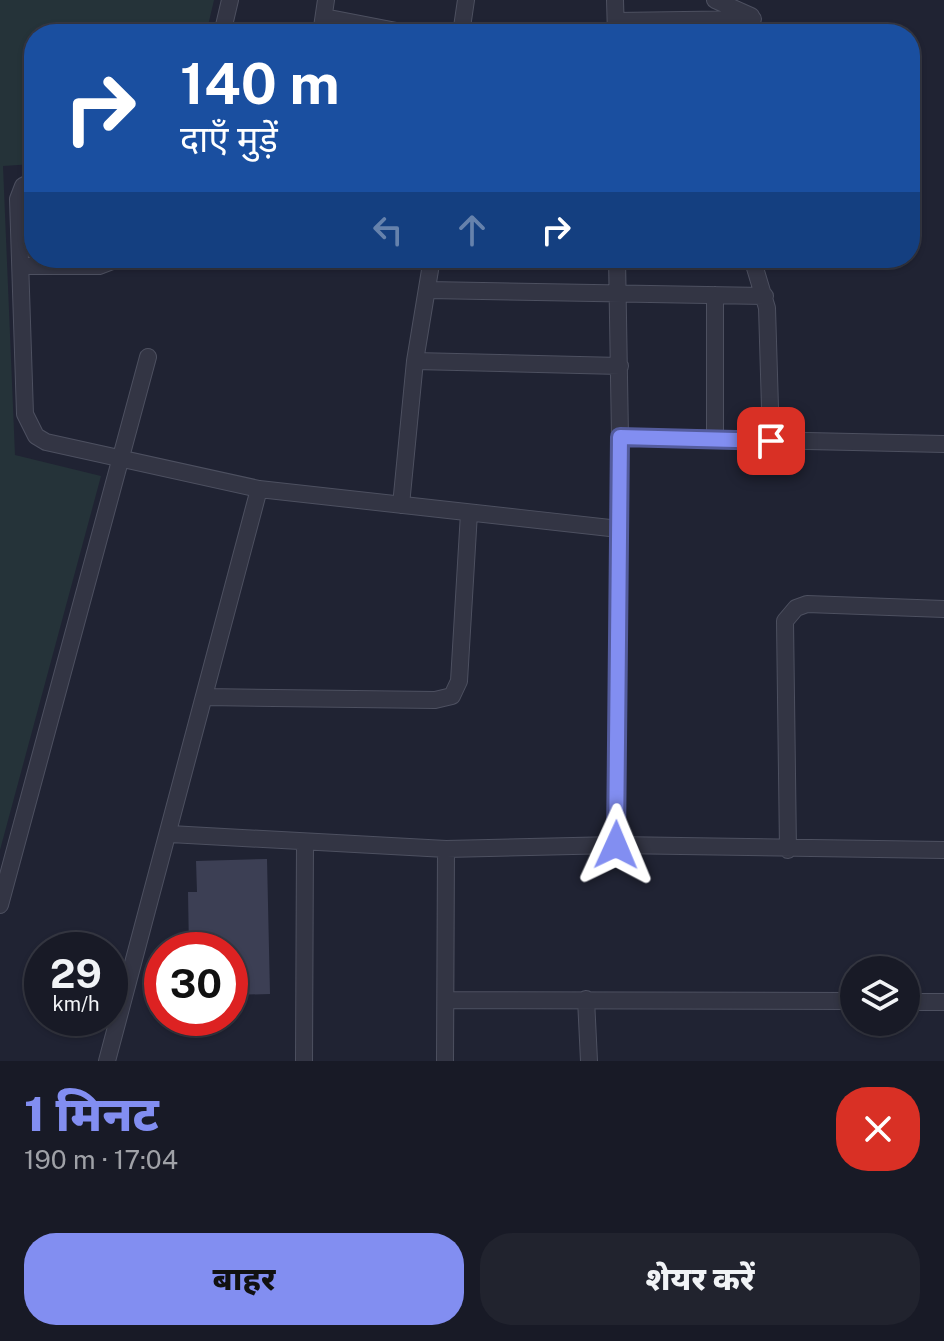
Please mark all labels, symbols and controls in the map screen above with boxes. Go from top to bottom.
text: 140 m [180,51,340,117]
icon: right [48,56,152,160]
text: दाएँ मुड़ें [180,118,278,160]
icon: left [366,208,410,252]
icon: ahead [450,208,494,252]
icon: right [534,208,578,252]
pin [737,407,805,475]
icon: arrive [749,419,793,463]
position arrow [574,803,658,887]
speed limit sign: 30 [144,932,248,1036]
text: 29 [50,950,102,997]
map controls [840,956,920,1036]
button: layers [840,956,920,1036]
text: km/h [52,992,100,1016]
text: 1 मिनट [24,1085,159,1142]
button: close [836,1087,920,1171]
text: 190 m · 17:04 [24,1144,178,1175]
button: बाहर [24,1233,464,1325]
button: शेयर करें [480,1233,920,1325]

